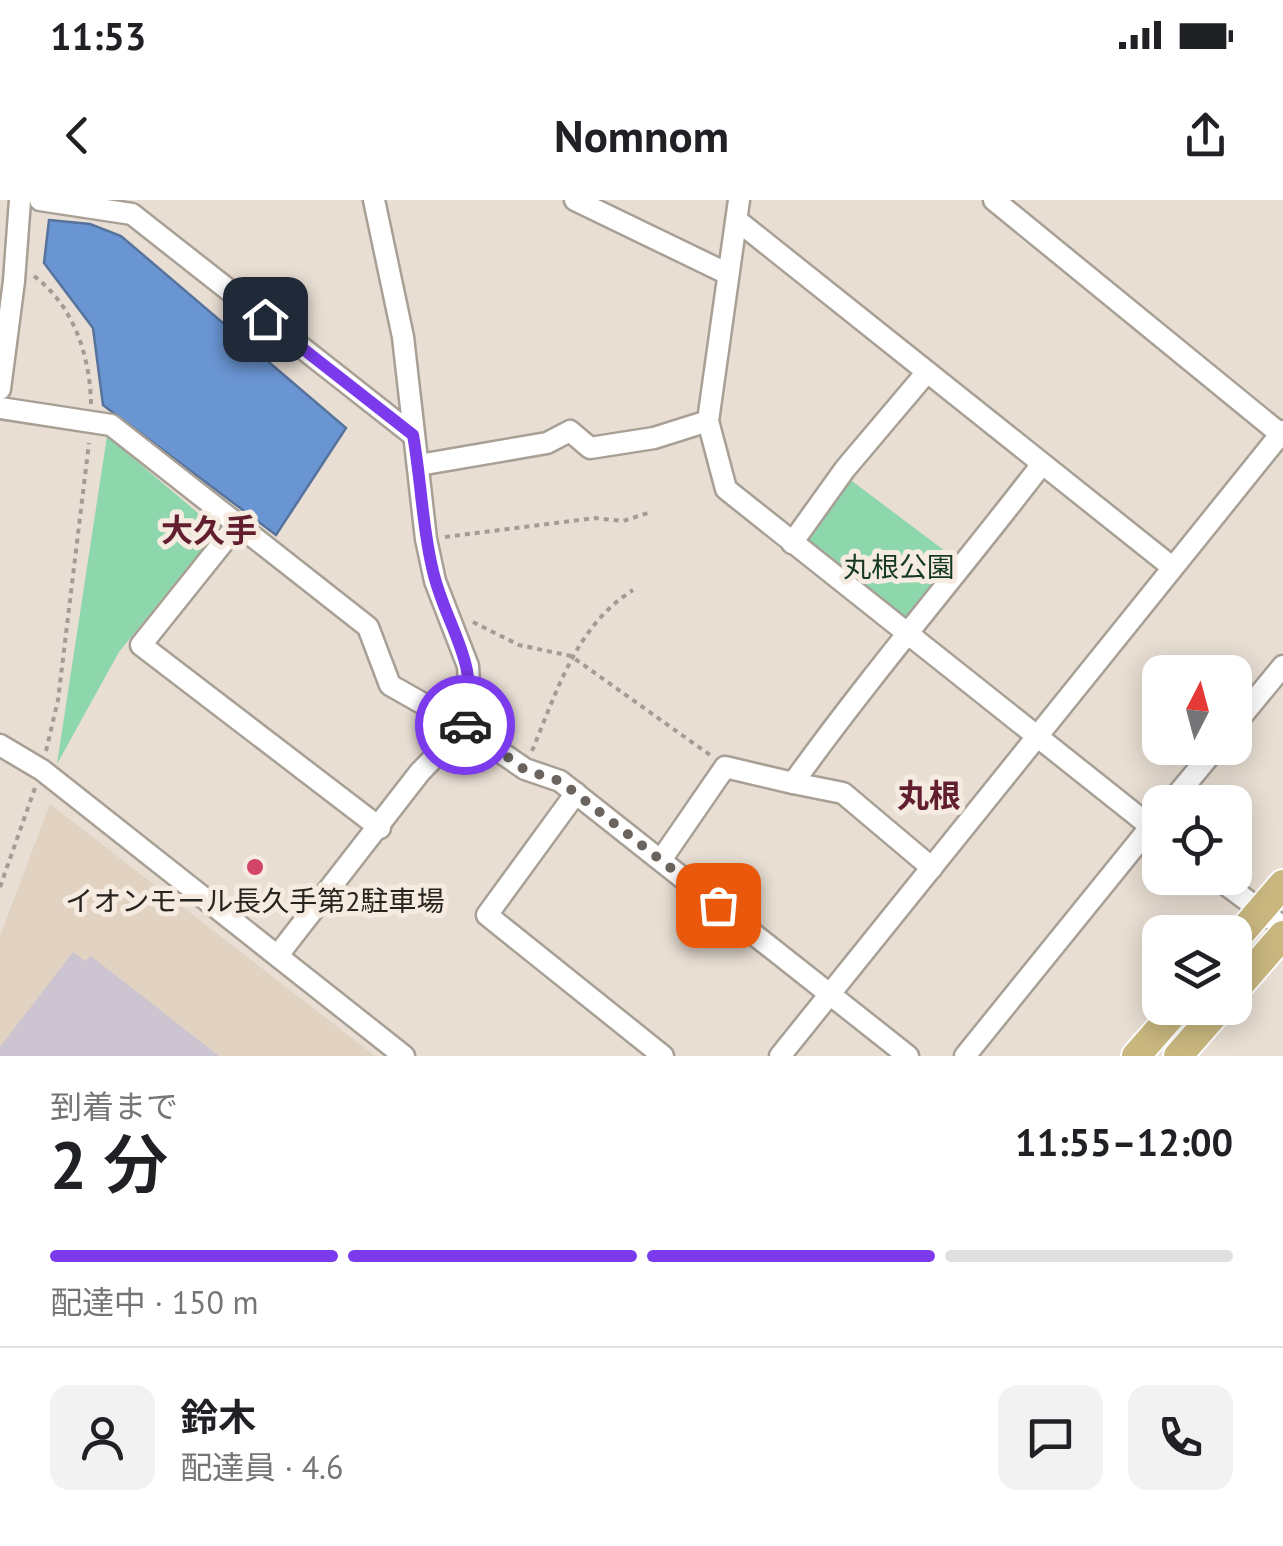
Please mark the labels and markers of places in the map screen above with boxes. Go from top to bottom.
pin [223,277,308,362]
marker: イオンモール長久手第2駐車場 [244,856,266,878]
pin [676,863,761,948]
place label: イオンモール長久手第2駐車場 [65,882,445,919]

